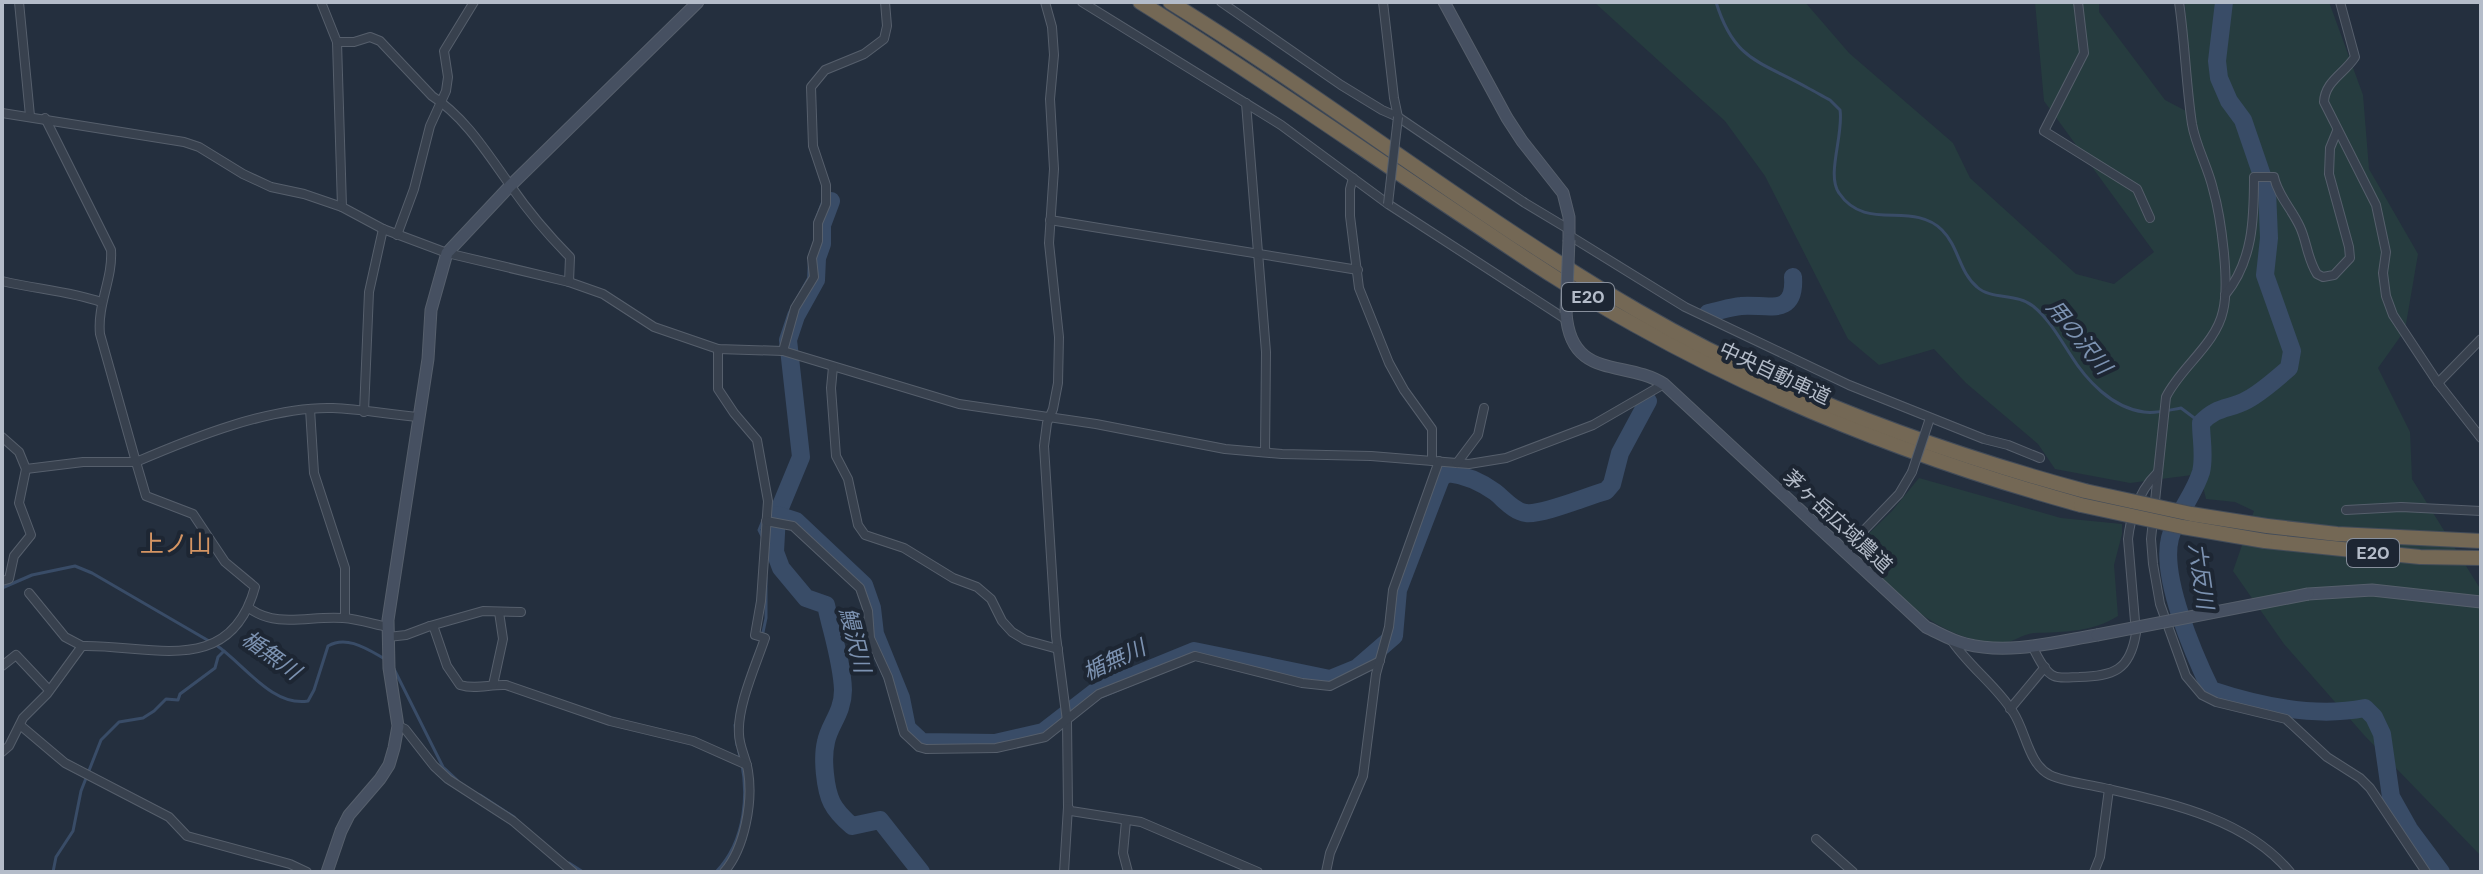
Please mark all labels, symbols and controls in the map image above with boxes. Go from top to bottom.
road number: E20 [1562,283,1614,311]
water label: 用の沢川 [2040,294,2119,382]
street label: 中央自動車道 [1715,336,1835,410]
street label: 茅ヶ岳広域農道 [1778,464,1898,578]
district label: 上ノ山 [140,528,212,559]
road number: E20 [2347,539,2399,567]
water label: 六反川 [2182,541,2220,613]
water label: 鰻沢川 [833,604,878,677]
water label: 楯無川 [236,624,308,687]
water label: 楯無川 [1078,632,1152,687]

